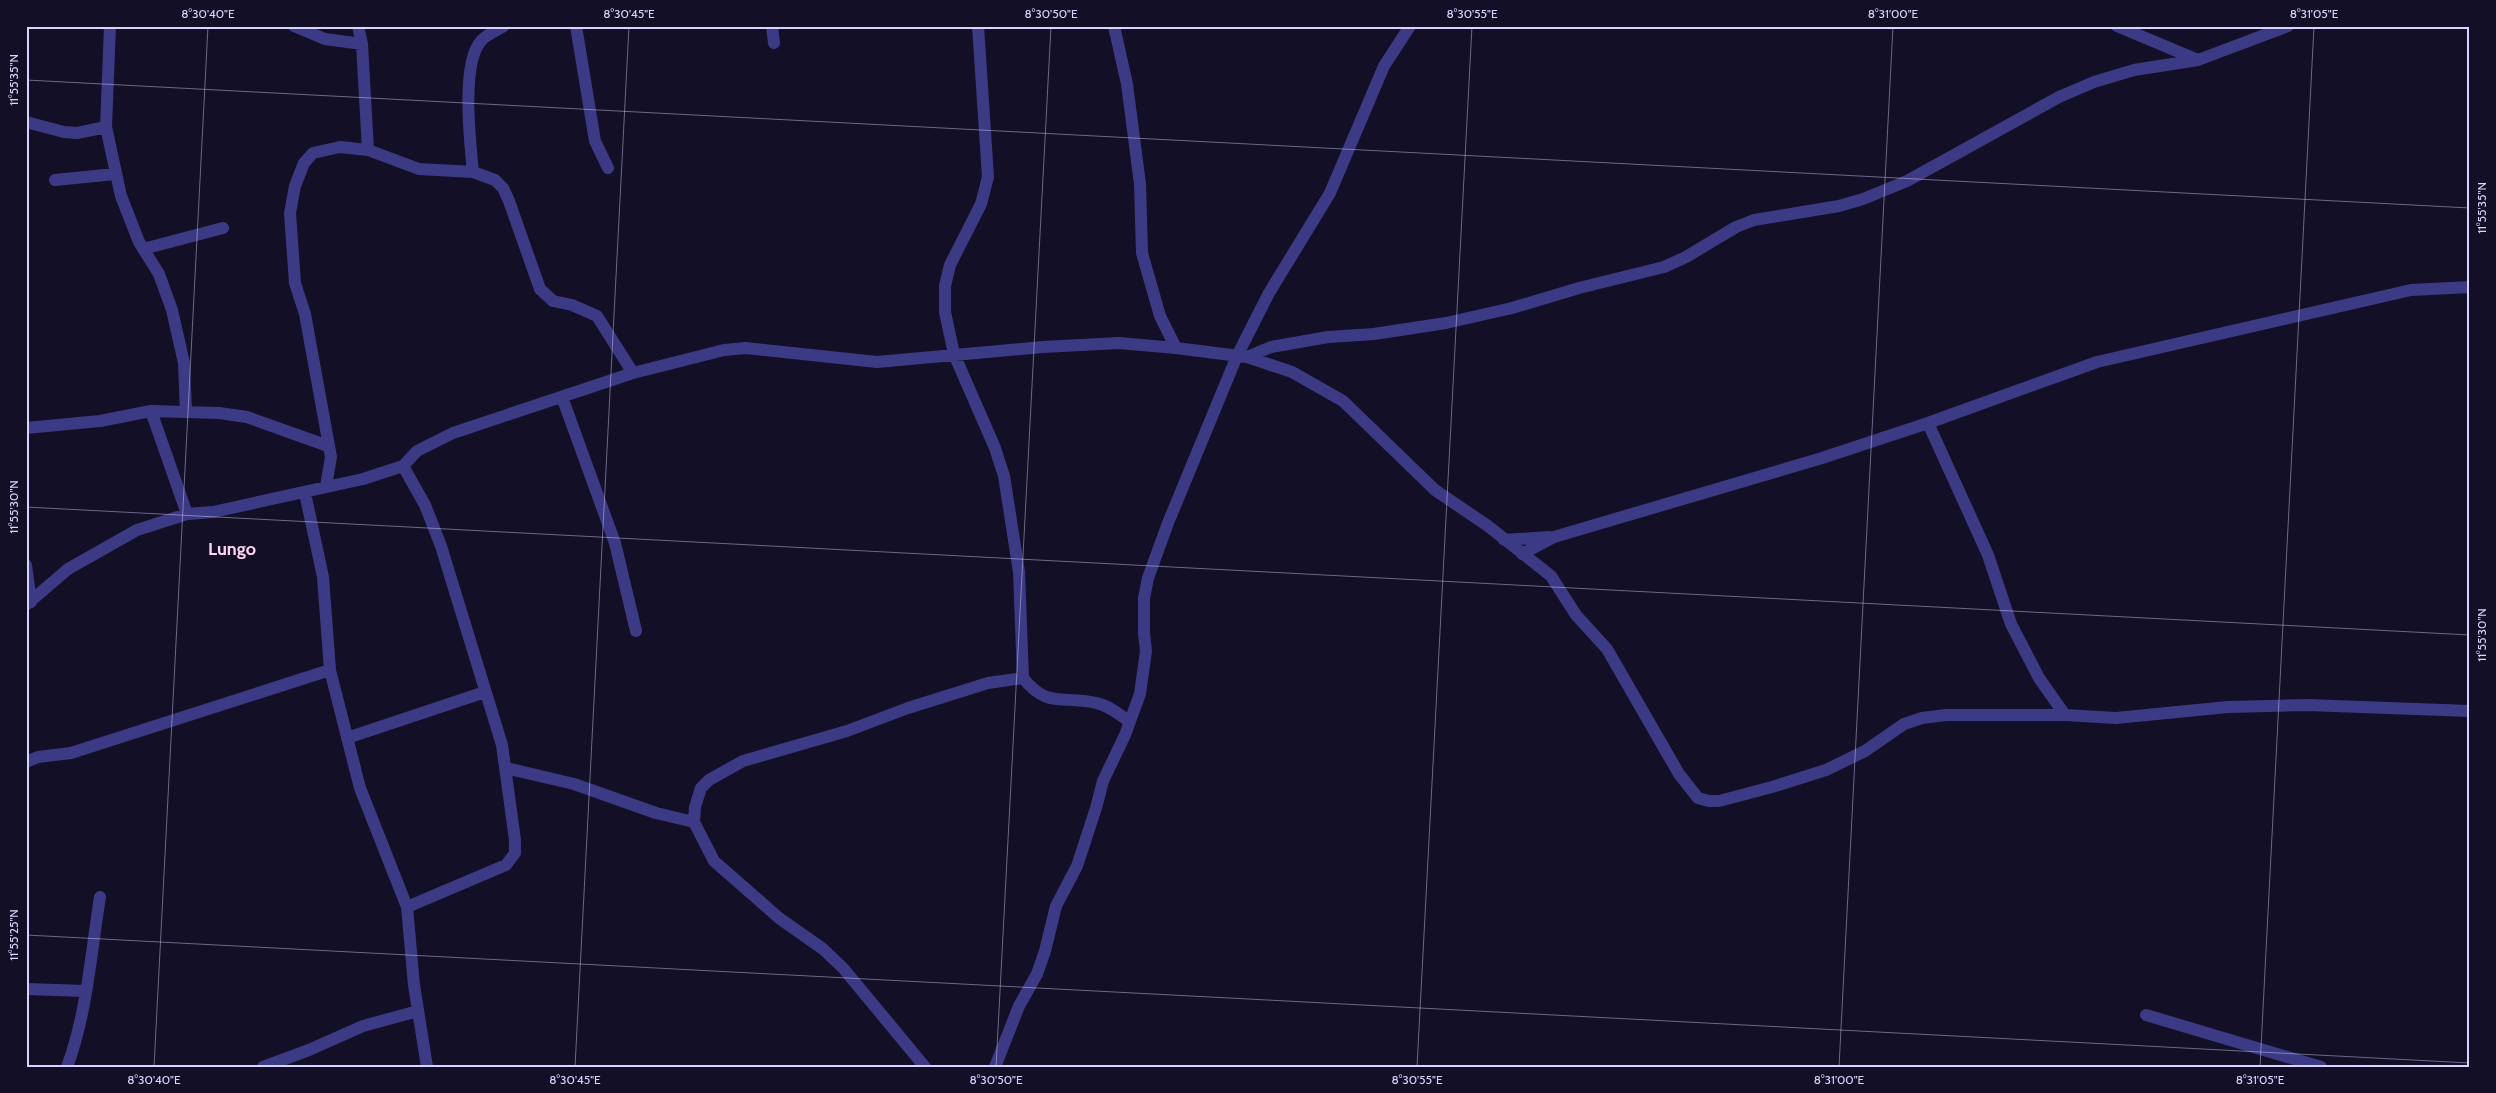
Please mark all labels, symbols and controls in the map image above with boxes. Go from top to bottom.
text: 8°30'40"E [181,6,235,21]
text: 8°30'45"E [603,6,655,21]
text: 8°30'50"E [1024,6,1078,21]
text: 8°30'55"E [1446,6,1498,21]
text: 8°31'00"E [1868,6,1919,21]
text: 8°31'05"E [2290,6,2339,21]
text: 11°55'35"N [6,54,21,106]
text: 11°55'35"N [2474,182,2489,234]
text: 11°55'30"N [6,480,21,534]
district label: Lungo [208,538,256,560]
text: 11°55'30"N [2474,608,2489,662]
text: 11°55'25"N [6,909,21,961]
text: 8°30'40"E [127,1072,181,1087]
text: 8°30'45"E [549,1072,601,1087]
text: 8°30'50"E [969,1072,1023,1087]
text: 8°30'55"E [1391,1072,1443,1087]
text: 8°31'00"E [1814,1072,1865,1087]
text: 8°31'05"E [2236,1072,2285,1087]

